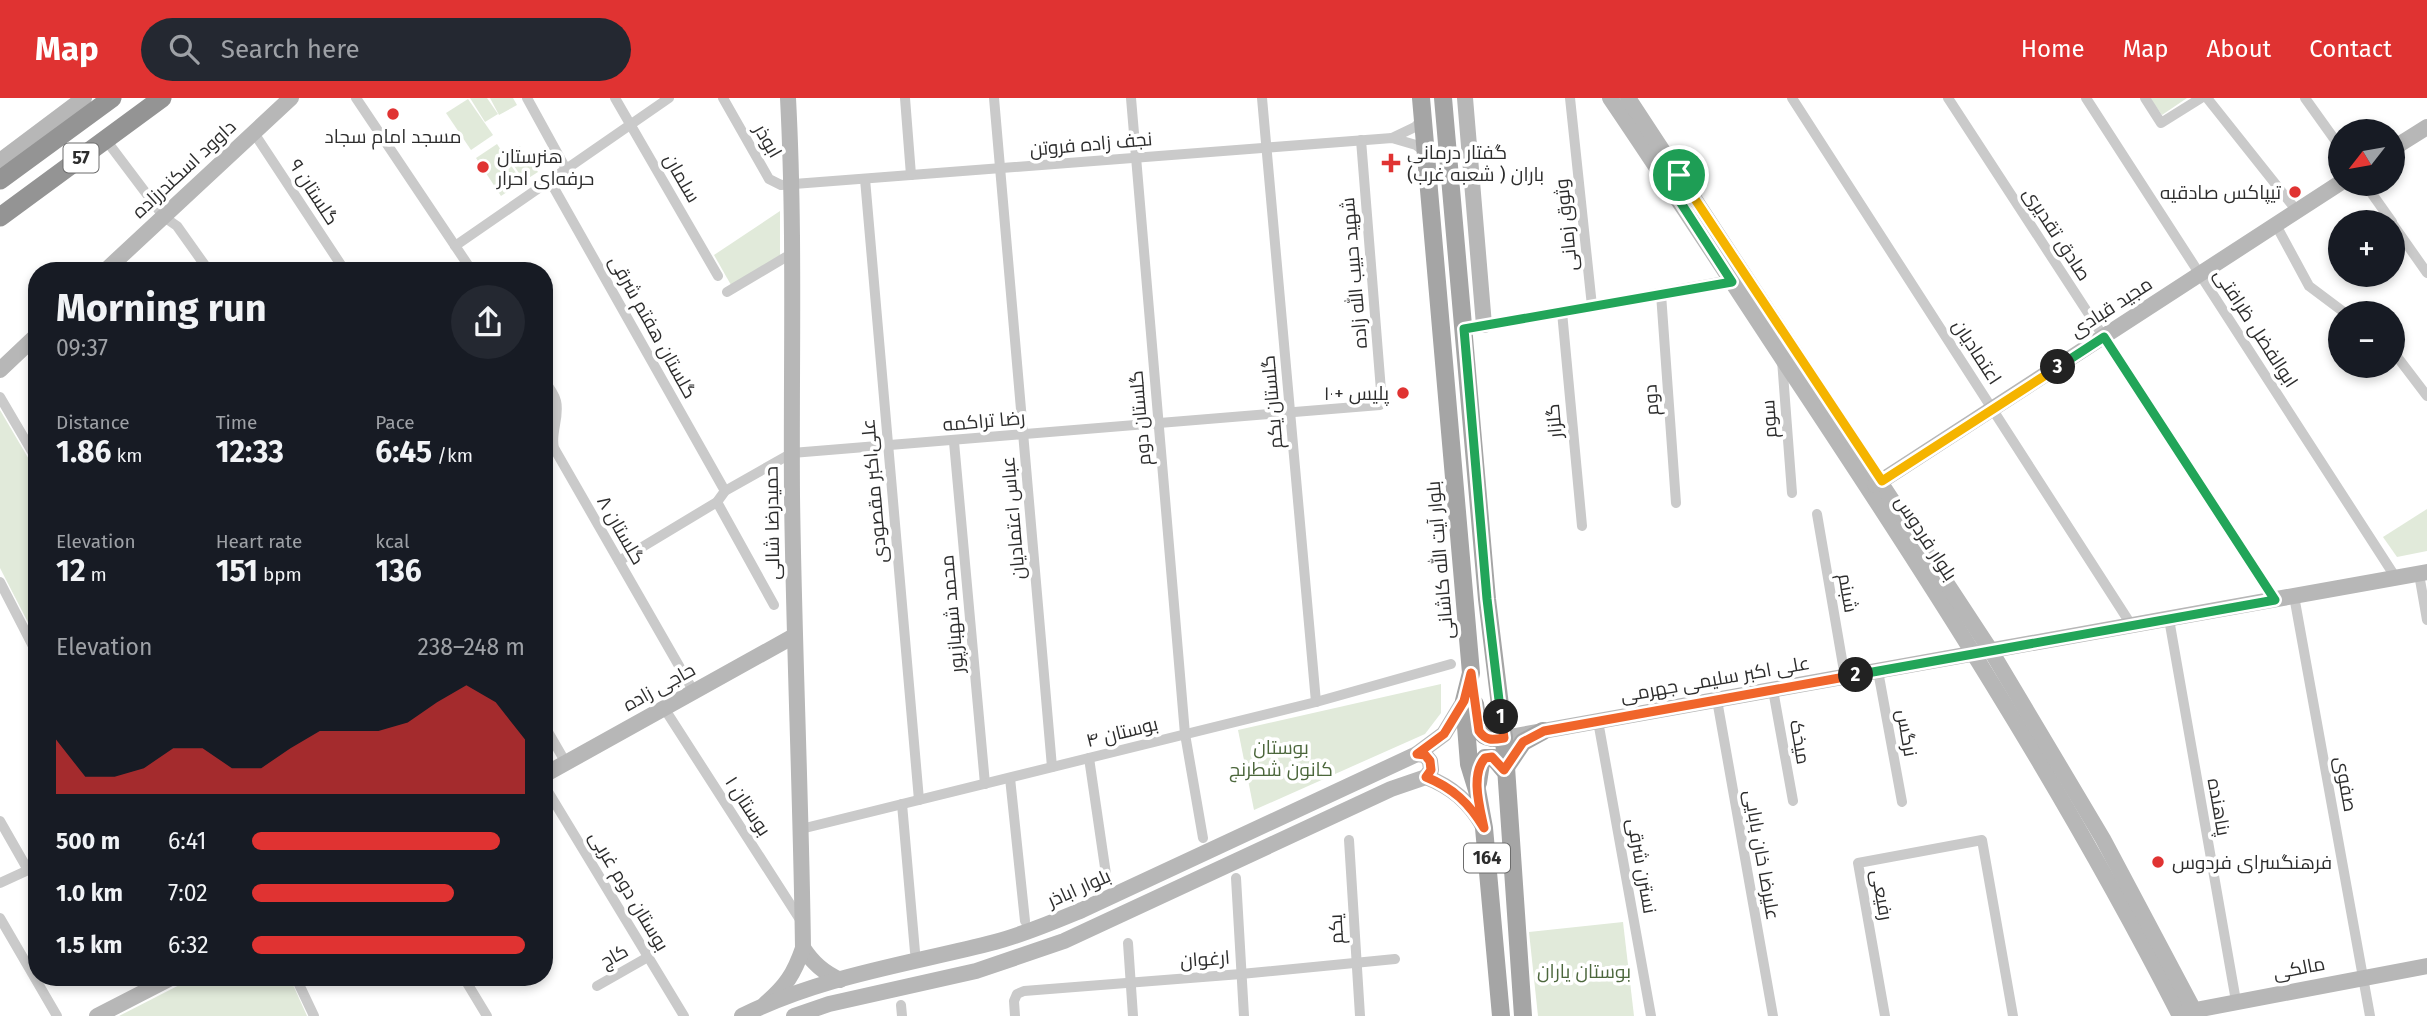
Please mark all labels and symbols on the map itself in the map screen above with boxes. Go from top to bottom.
marker: مسجد امام سجاد [385,106,401,122]
street label: داوود اسکندرزاده [127,115,241,223]
street label: ابوذر [749,119,787,162]
north arrow [2328,119,2404,196]
place label: مسجد امام سجاد [325,125,462,150]
street label: نجف زاده فروتن [1029,127,1153,161]
place label: گفتار درمانی باران ( شعبه غرب) [1407,141,1544,186]
road number: 57 [64,144,98,172]
place label: هنرستان حرفه‌ای احرار [496,145,594,190]
pin [1649,145,1709,205]
street label: سلمان [659,149,705,207]
marker: گفتار درمانی باران ( شعبه غرب) [1381,153,1401,173]
street label: گلستان ۹ [284,155,344,229]
marker: هنرستان حرفه‌ای احرار [475,159,491,175]
street label: وثوق زمانی [1550,178,1583,272]
place label: تیپاکس صادقیه [2160,181,2281,204]
street label: صادق تقدیری [2017,183,2096,286]
marker: تیپاکس صادقیه [2287,184,2303,200]
street label: شهید حبیب الله زاده [1335,196,1372,350]
street label: گلستان هفتم شرقی [602,251,702,403]
street label: ابوالفضل ظرافتی [2209,264,2303,392]
street label: مجید قبادی [2066,272,2156,342]
street label: اعتمادیان [1948,315,2006,389]
pin: 3 [2040,350,2076,384]
street label: گلستان یکم [1256,354,1290,450]
street label: گلستان دوم [1124,369,1158,466]
place label: پلیس +۱۰ [1324,382,1389,406]
street label: دوم [1638,383,1666,416]
marker: پلیس +۱۰ [1395,385,1411,401]
street label: سوم [1756,399,1784,439]
street label: گلزار [1541,403,1567,440]
street label: رضا تراکمه [942,406,1026,436]
street label: علی‌اکبر مقصودی [856,418,892,564]
street label: عباس اعتمادیان [996,456,1030,580]
street label: حمیدرضا شالی [760,466,784,580]
street label: بلوار آیت الله کاشانی [1421,480,1458,640]
street label: گلستان ٨ [592,491,650,569]
street label: بلوار فردوس [1890,491,1962,585]
street label: محمد شهبازپور [935,554,970,675]
street label: شبنم [1831,572,1863,615]
street label: علی اکبر سلیمی جهرمی [1619,651,1811,707]
street label: حاجی زاده [619,658,699,716]
pin: 2 [1839,658,1874,692]
pin: 1 [1484,700,1518,734]
street label: نرگس [1892,708,1922,758]
street label: بوستان ۴ [1084,712,1160,752]
street label: میخک [1785,718,1815,766]
park label: بوستان کانون شطرنج [1229,736,1333,783]
street label: صفوی [2330,755,2362,813]
street label: بوستان ۱ [720,772,776,840]
street label: پناهنده [2202,776,2235,838]
street label: علیرضا خان بابایی [1739,788,1785,922]
street label: نسترن شرقی [1622,817,1662,915]
street label: بوستان دوم غربی [582,827,674,956]
road number: 164 [1464,844,1510,872]
place label: فرهنگسرای فردوس [2172,851,2332,874]
marker: فرهنگسرای فردوس [2150,854,2166,870]
street label: بلوار اباذر [1043,864,1114,913]
street label: رفیعی [1866,868,1898,922]
street label: یکم [1324,913,1350,945]
street label: کاج [596,939,633,975]
street label: ارغوان [1179,946,1231,972]
street label: مالکی [2271,952,2327,984]
park label: بوستان یاران [1537,960,1631,983]

